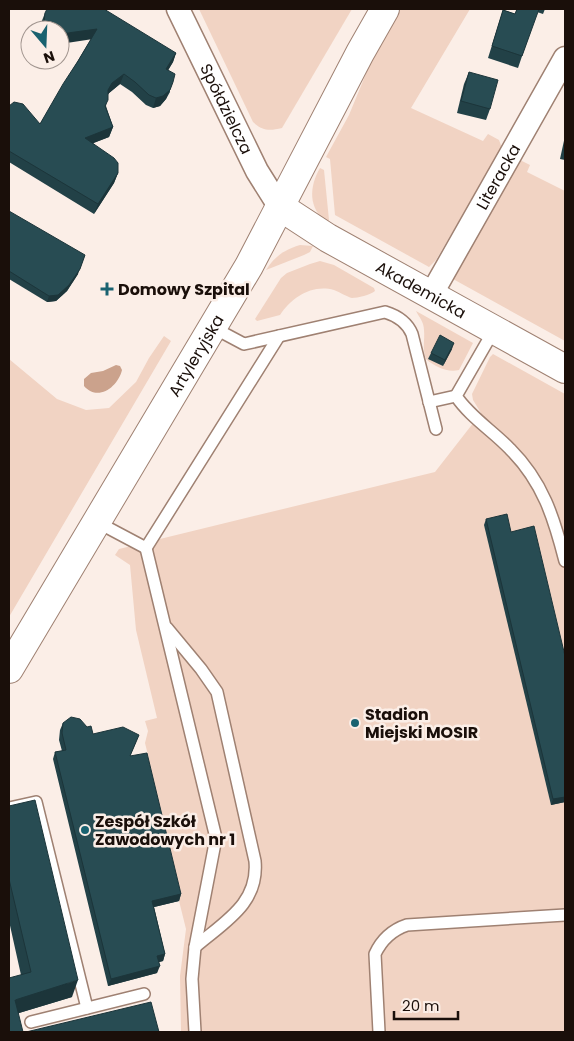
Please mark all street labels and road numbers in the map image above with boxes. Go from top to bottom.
street label: Spółdzielcza [195,60,259,158]
street label: Literacka [470,140,526,214]
street label: Akademicka [372,255,470,324]
street label: Artyleryjska [162,310,229,401]

